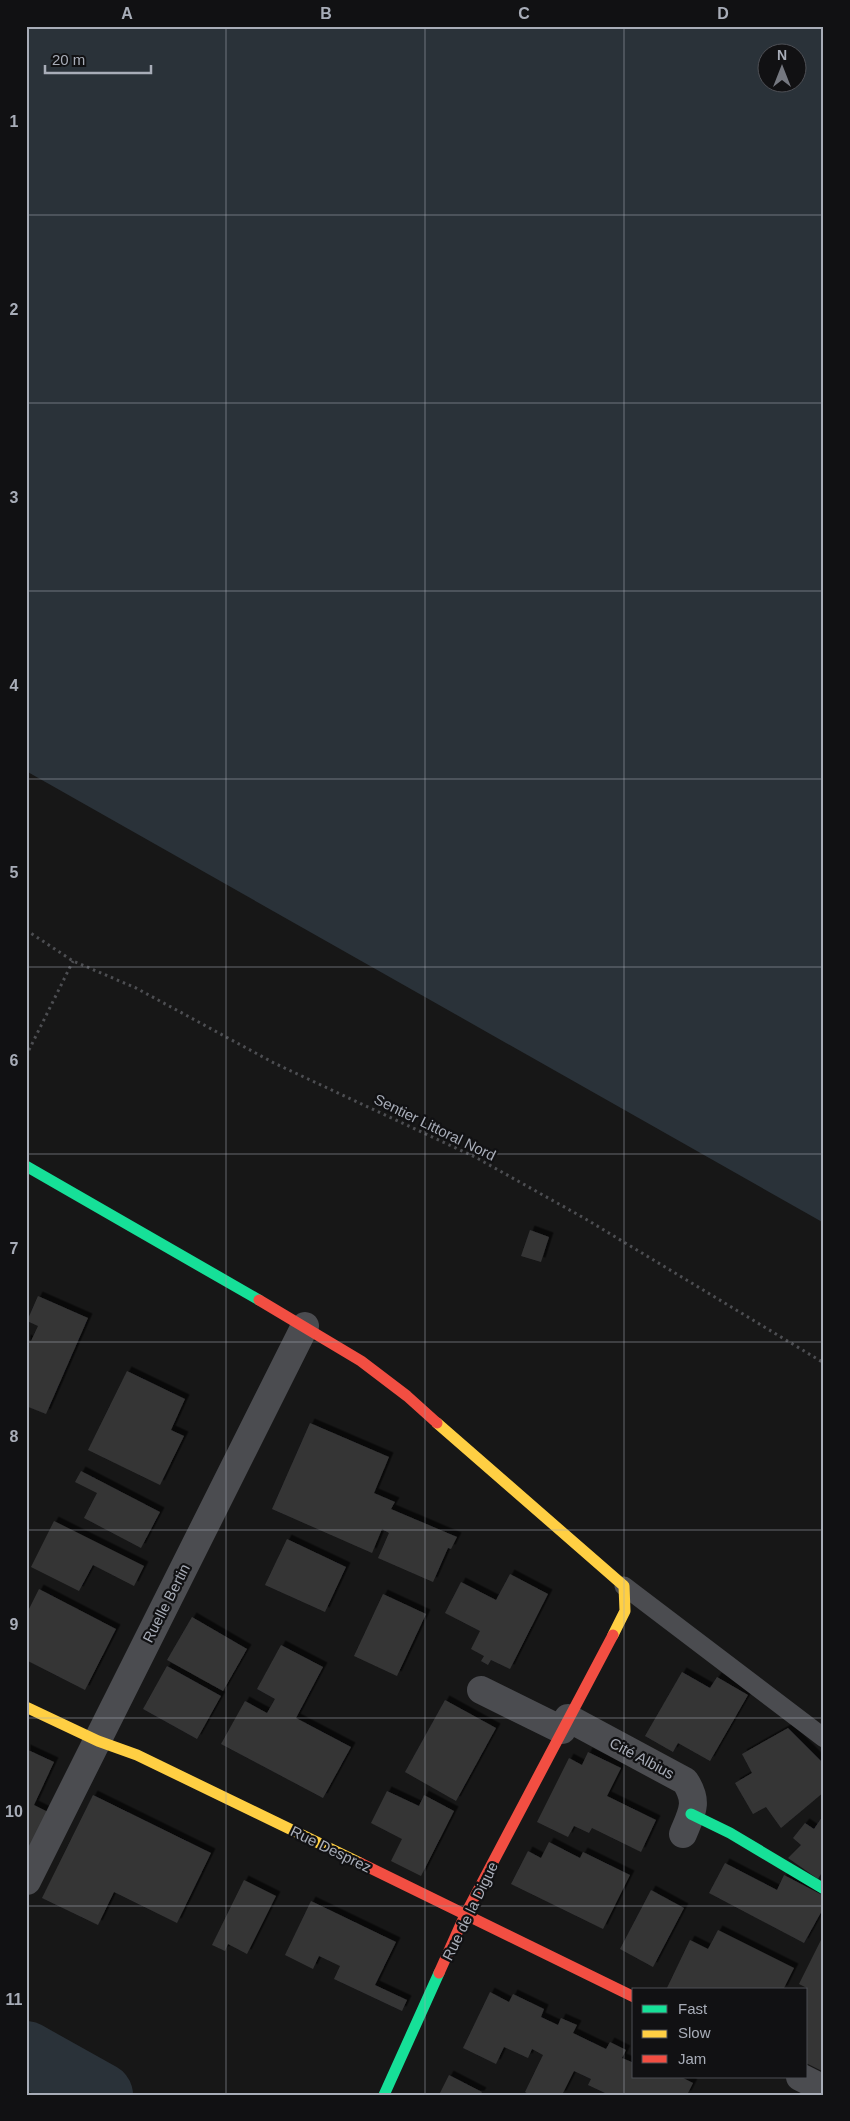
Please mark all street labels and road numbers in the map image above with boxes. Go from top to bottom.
street label: Sentier Littoral Nord [371,1090,499,1164]
street label: Ruelle Bertin [139,1561,193,1645]
street label: Cité Albius [607,1734,677,1782]
street label: Rue Desprez [288,1822,374,1876]
street label: Rue de la Digue [439,1859,501,1963]

